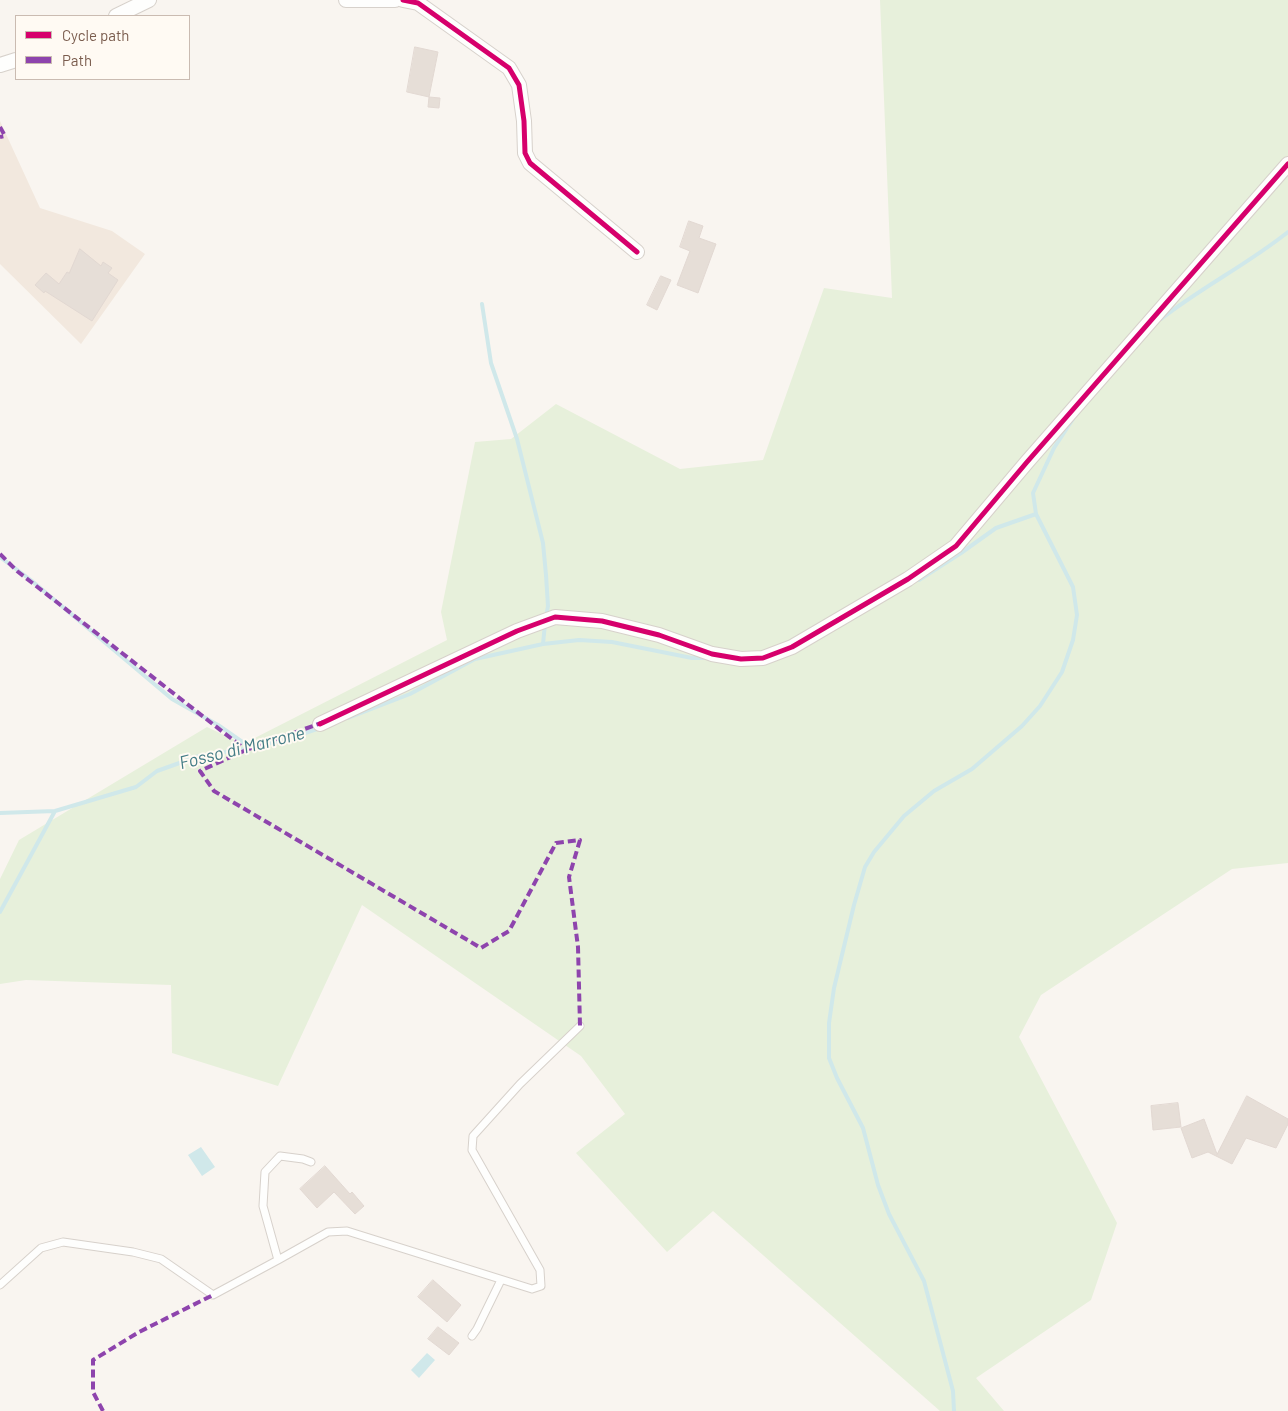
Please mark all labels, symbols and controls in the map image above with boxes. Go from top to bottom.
legend [15,15,190,80]
text: Cycle path [62,26,129,44]
text: Path [62,51,92,69]
water label: Fosso di Marrone [177,722,307,774]

